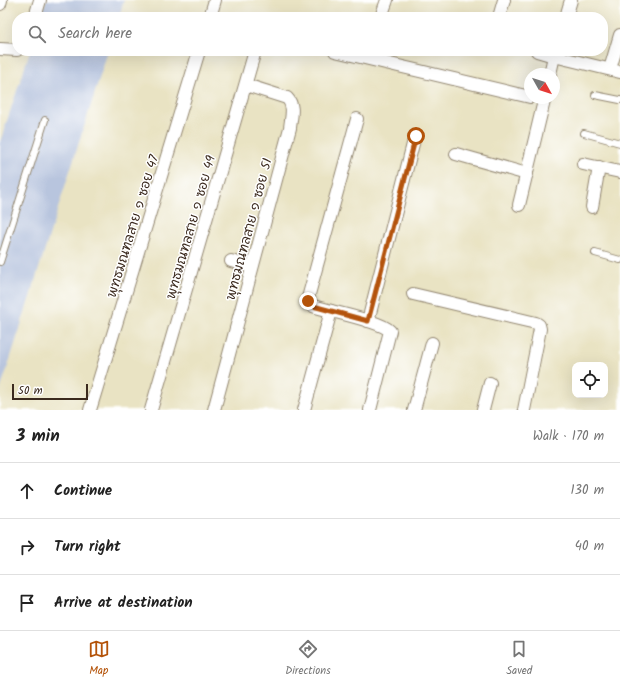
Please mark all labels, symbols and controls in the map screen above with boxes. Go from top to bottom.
search box [12,12,608,56]
text: Search here [58,22,132,46]
icon: search [26,23,48,45]
north arrow [524,68,560,104]
route start [407,127,425,145]
street label: พุทธมณฑลสาย ๑ ซอย 47 [102,151,165,301]
street label: พุทธมณฑลสาย ๑ ซอย 49 [161,152,222,302]
street label: พุทธมณฑลสาย ๑ ซอย 51 [220,156,279,303]
route end [299,292,317,310]
map controls [572,362,608,398]
button: locate [572,362,608,398]
scale bar [12,382,88,401]
text: 50 m [18,382,43,400]
text: 3 min [16,423,60,450]
text: Walk · 170 m [533,426,604,447]
text: Continue [54,479,112,503]
icon: ahead [16,480,38,502]
text: 130 m [570,480,604,501]
text: Turn right [54,535,121,559]
icon: right [16,536,38,558]
text: 40 m [575,536,604,557]
text: Arrive at destination [54,591,193,615]
icon: arrive [16,592,38,614]
tab: Map [88,638,110,680]
tab: Directions [285,638,331,680]
tab: Saved [506,638,532,680]

